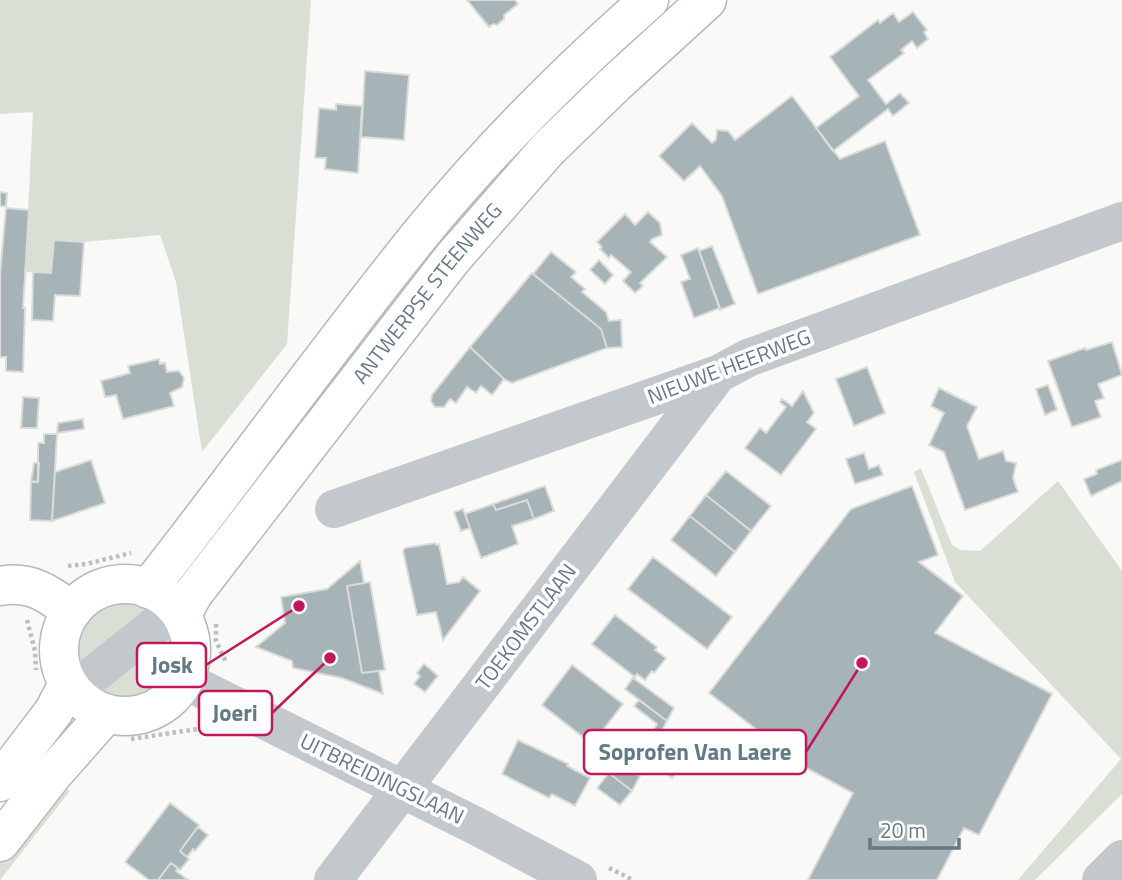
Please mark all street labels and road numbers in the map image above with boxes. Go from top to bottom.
street label: ANTWERPSE STEENWEG [344,195,509,390]
street label: NIEUWE HEERWEG [642,320,815,412]
street label: TOEKOMSTLAAN [467,557,583,696]
street label: UITBREIDINGSLAAN [295,725,470,832]

